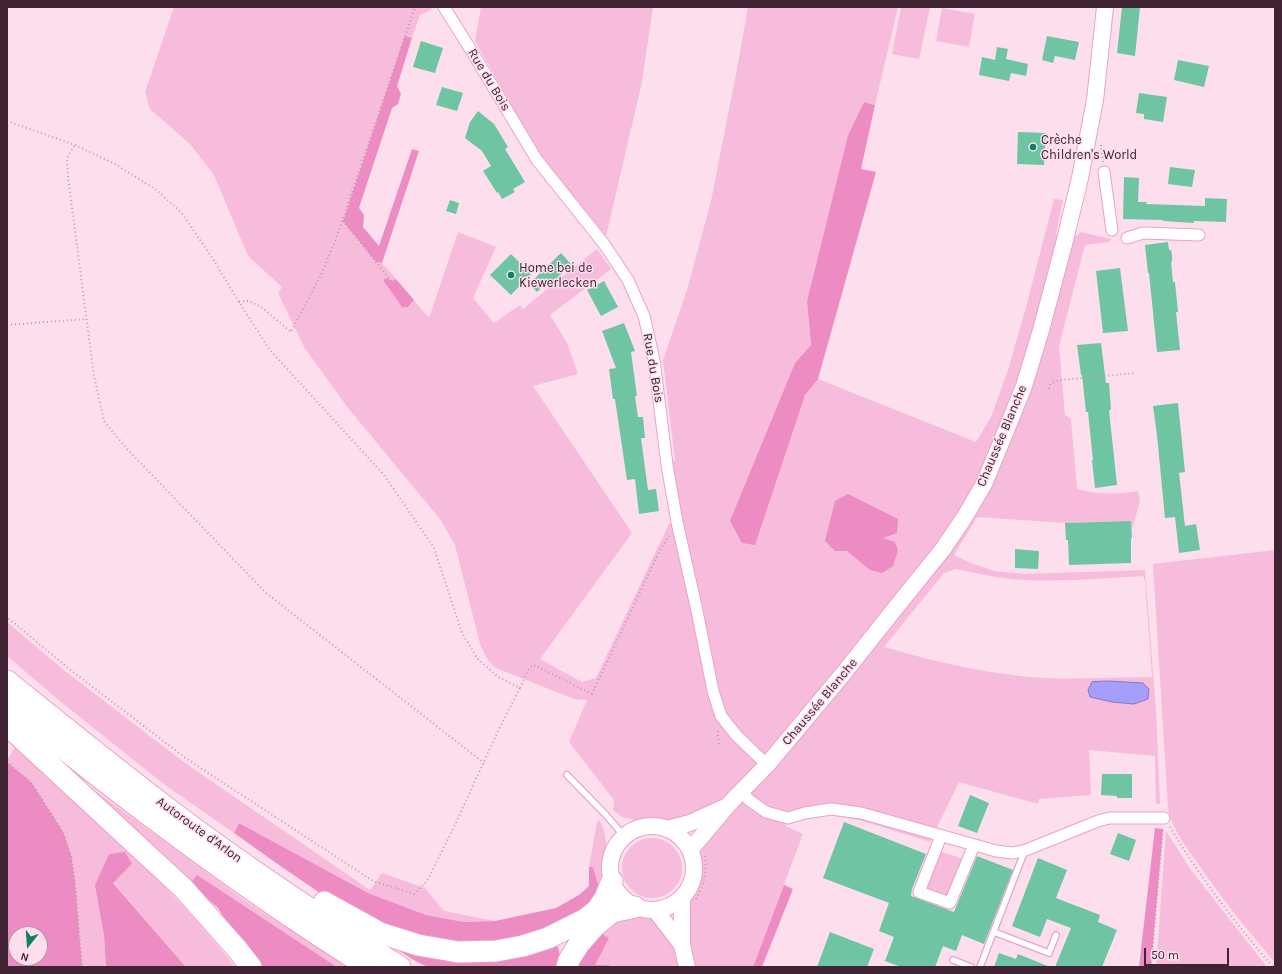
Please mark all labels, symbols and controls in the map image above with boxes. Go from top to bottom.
street label: Rue du Bois [464,46,514,114]
place label: Crèche Children's World [1041,132,1137,163]
marker: Crèche Children's World [1028,142,1038,152]
place label: Home bei de Kiewerlecken [519,260,597,291]
marker: Home bei de Kiewerlecken [506,270,516,280]
street label: Rue du Bois [639,332,667,404]
street label: Chaussée Blanche [974,383,1030,489]
street label: Chaussée Blanche [779,655,861,749]
street label: Autoroute d'Arlon [153,794,245,866]
north arrow [8,926,48,966]
scale bar [1146,940,1231,966]
text: 50 m [1151,948,1179,962]
text: N [19,950,30,964]

